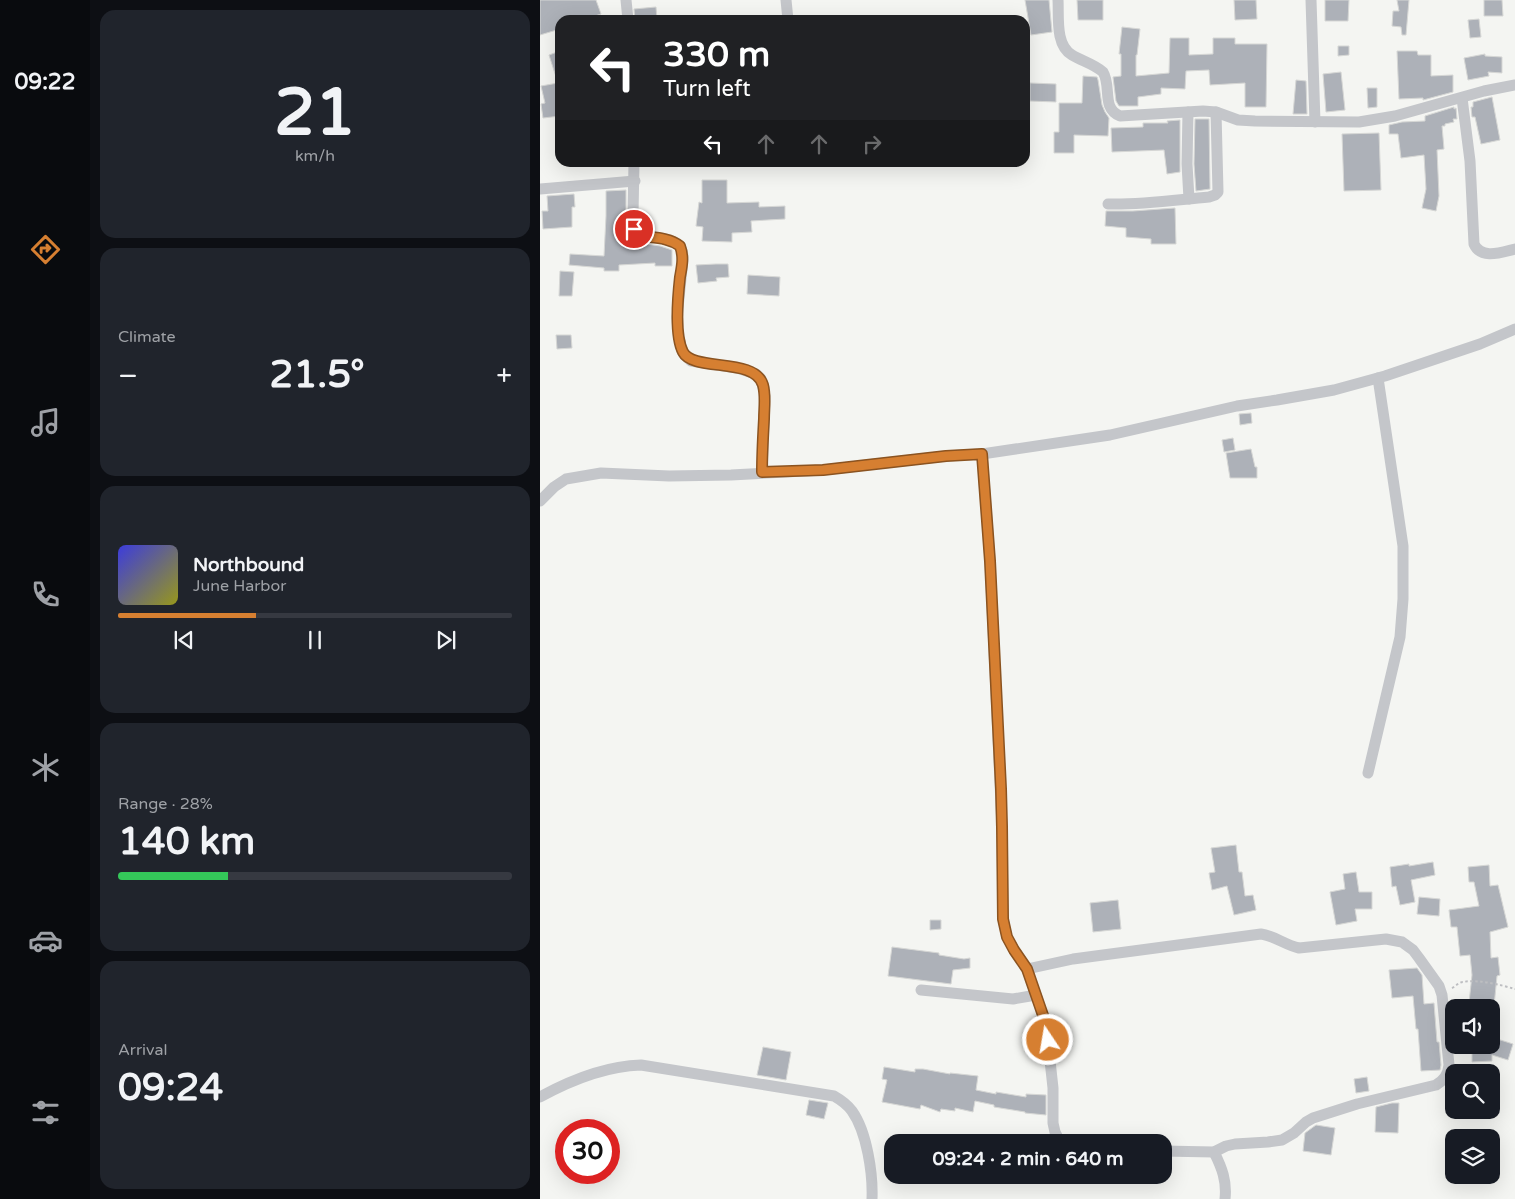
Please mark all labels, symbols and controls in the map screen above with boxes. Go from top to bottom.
text: 330 m [663,34,770,76]
icon: left [580,35,645,100]
text: 09:22 [15,69,75,95]
text: 21 [274,74,356,153]
text: Turn left [663,76,751,102]
icon: left [699,130,727,158]
icon: ahead [752,130,780,158]
icon: ahead [805,130,833,158]
icon: right [858,130,886,158]
text: km/h [295,146,335,166]
pin [613,208,655,250]
icon: arrive [620,215,648,243]
icon: directions [28,232,63,267]
text: Climate [118,327,176,347]
text: 21.5° [270,352,365,398]
text: − [118,359,138,393]
text: + [496,359,512,393]
icon: music [28,405,63,440]
text: Northbound [193,554,304,576]
text: June Harbor [193,576,286,596]
icon: phone [28,577,63,612]
icon: previous [170,626,198,654]
icon: pause [301,626,329,654]
icon: next [432,626,460,654]
icon: climate [28,750,63,785]
text: Range · 28% [118,794,213,814]
text: 140 km [118,819,255,865]
icon: car [28,923,63,958]
map controls [1445,999,1500,1184]
button: sound [1445,999,1500,1054]
position arrow [1021,1013,1073,1065]
text: Arrival [118,1040,167,1060]
button: search [1445,1064,1500,1119]
text: 09:24 [118,1065,223,1111]
icon: filters [28,1095,63,1130]
speed limit sign: 30 [555,1119,620,1184]
button: layers [1445,1129,1500,1184]
text: 09:24 · 2 min · 640 m [932,1148,1124,1170]

